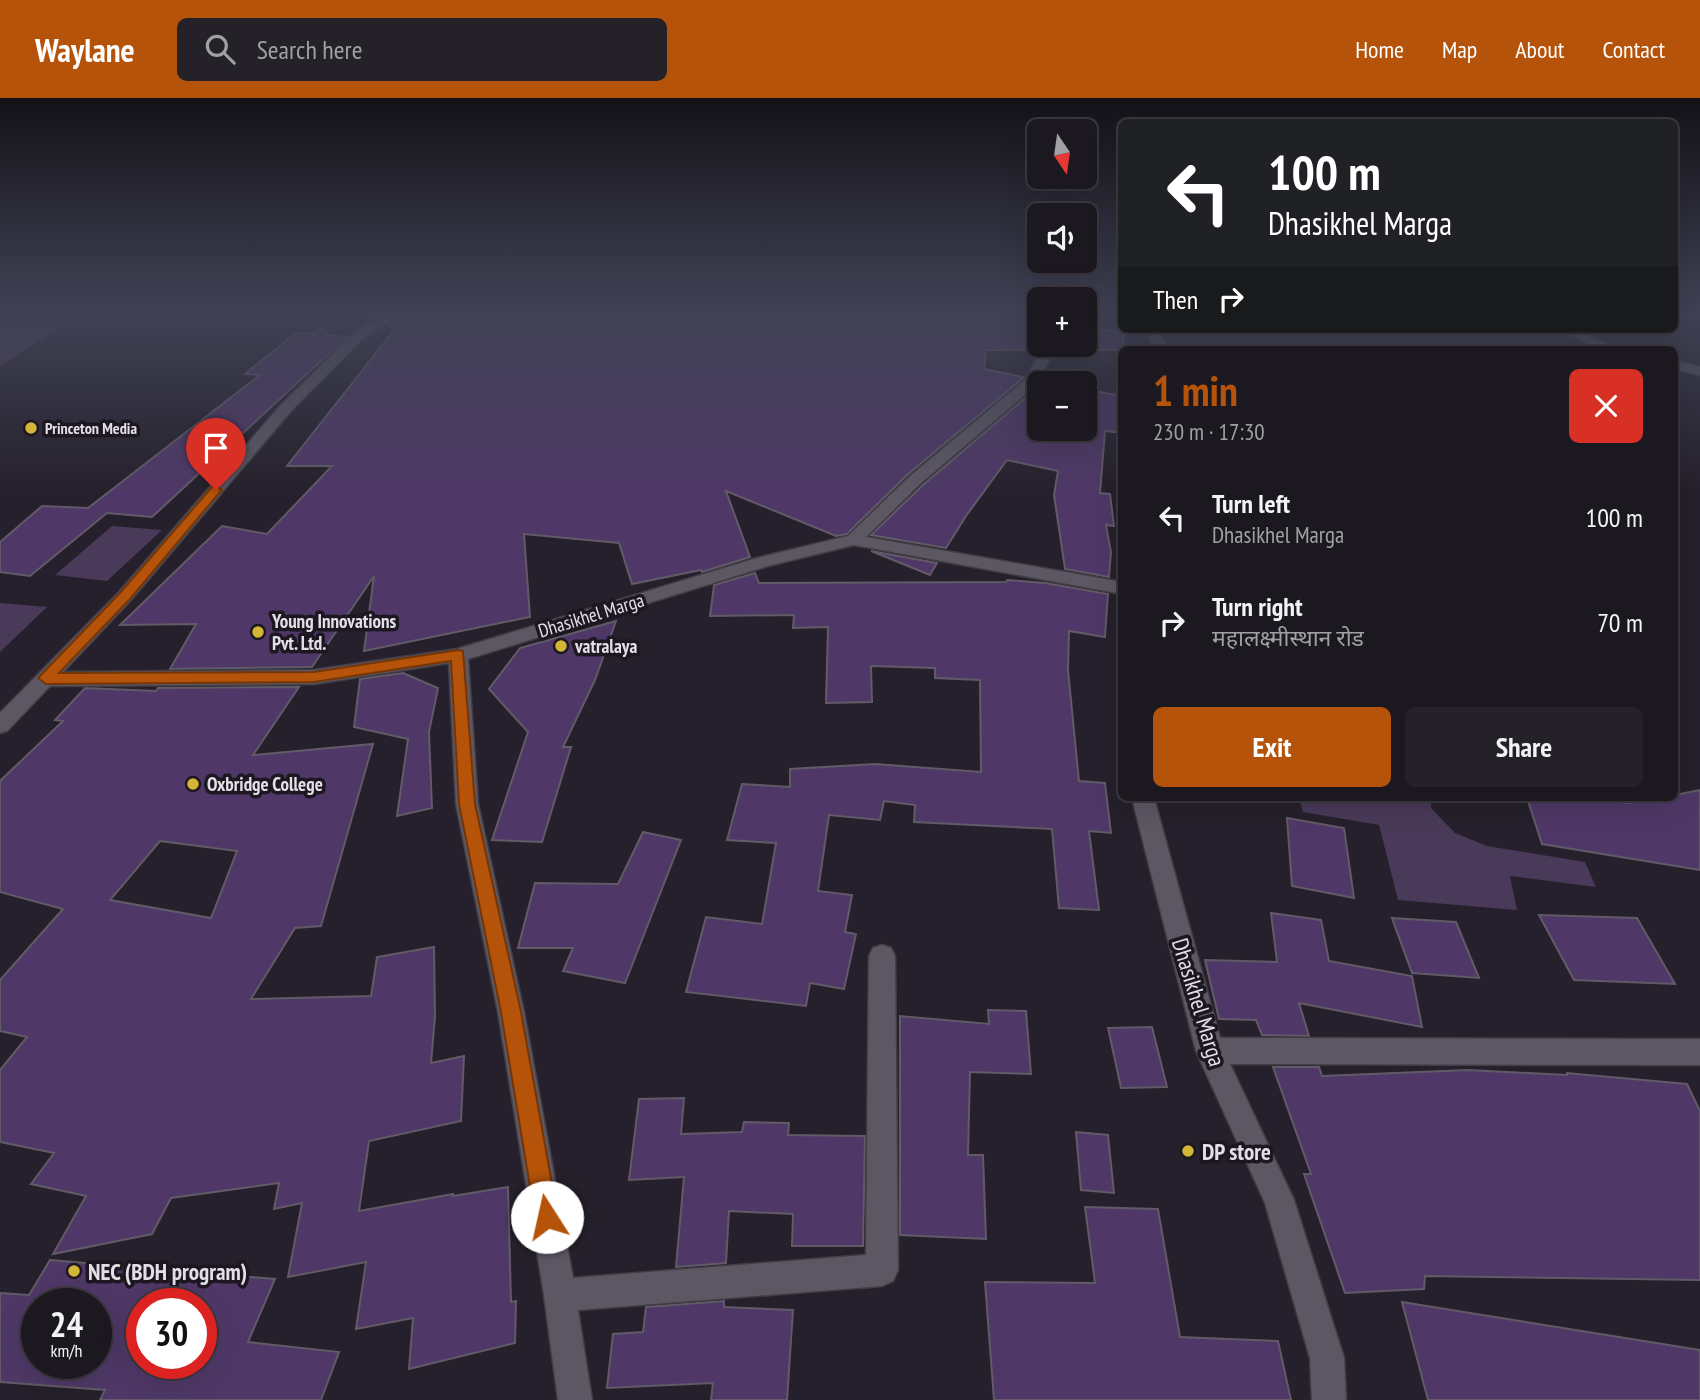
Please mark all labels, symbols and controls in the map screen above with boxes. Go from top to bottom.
search box [177,18,667,81]
text: Waylane [35,28,135,71]
icon: search [201,30,239,68]
text: Search here [257,33,362,66]
text: Home [1355,34,1404,65]
text: Map [1442,34,1477,65]
text: About [1515,34,1564,65]
text: Contact [1602,34,1665,65]
north arrow [1027,119,1097,189]
map controls [1027,119,1097,441]
text: 100 m [1268,140,1381,204]
icon: left [1153,147,1244,238]
text: Dhasikhel Marga [1268,202,1452,244]
button: sound [1027,203,1097,273]
icon: right [1212,280,1250,318]
text: Then [1153,283,1198,316]
button: + [1027,287,1097,357]
text: 1 min [1153,363,1238,418]
button: close [1569,369,1643,443]
button: − [1027,371,1097,441]
text: 230 m · 17:30 [1153,417,1265,446]
place label: Princeton Media [45,418,137,438]
pin [186,418,246,490]
marker: Princeton Media [23,420,39,436]
icon: arrive [197,429,235,467]
text: Turn left [1212,487,1290,520]
icon: left [1153,499,1191,537]
text: 100 m [1585,501,1643,534]
text: Dhasikhel Marga [1212,520,1344,549]
street label: Dhasikhel Marga [535,588,647,642]
text: Turn right [1212,590,1303,623]
icon: right [1153,604,1191,642]
text: 70 m [1597,606,1643,639]
place label: Young Innovations Pvt. Ltd. [271,609,397,655]
text: महालक्ष्मीस्थान रोड [1212,623,1364,652]
marker: Young Innovations Pvt. Ltd. [250,624,266,640]
place label: vatralaya [574,634,637,658]
marker: vatralaya [553,638,569,654]
button: Exit [1153,707,1391,787]
button: Share [1405,707,1643,787]
place label: Oxbridge College [207,772,323,796]
marker: Oxbridge College [185,776,201,792]
street label: Dhasikhel Marga [1166,935,1232,1069]
place label: DP store [1202,1137,1271,1166]
marker: DP store [1180,1143,1196,1159]
position arrow [510,1180,584,1254]
place label: NEC (BDH program) [88,1257,247,1286]
marker: NEC (BDH program) [66,1263,82,1279]
speed limit sign: 30 [126,1288,217,1379]
text: 24 [50,1301,83,1347]
text: km/h [51,1339,82,1362]

